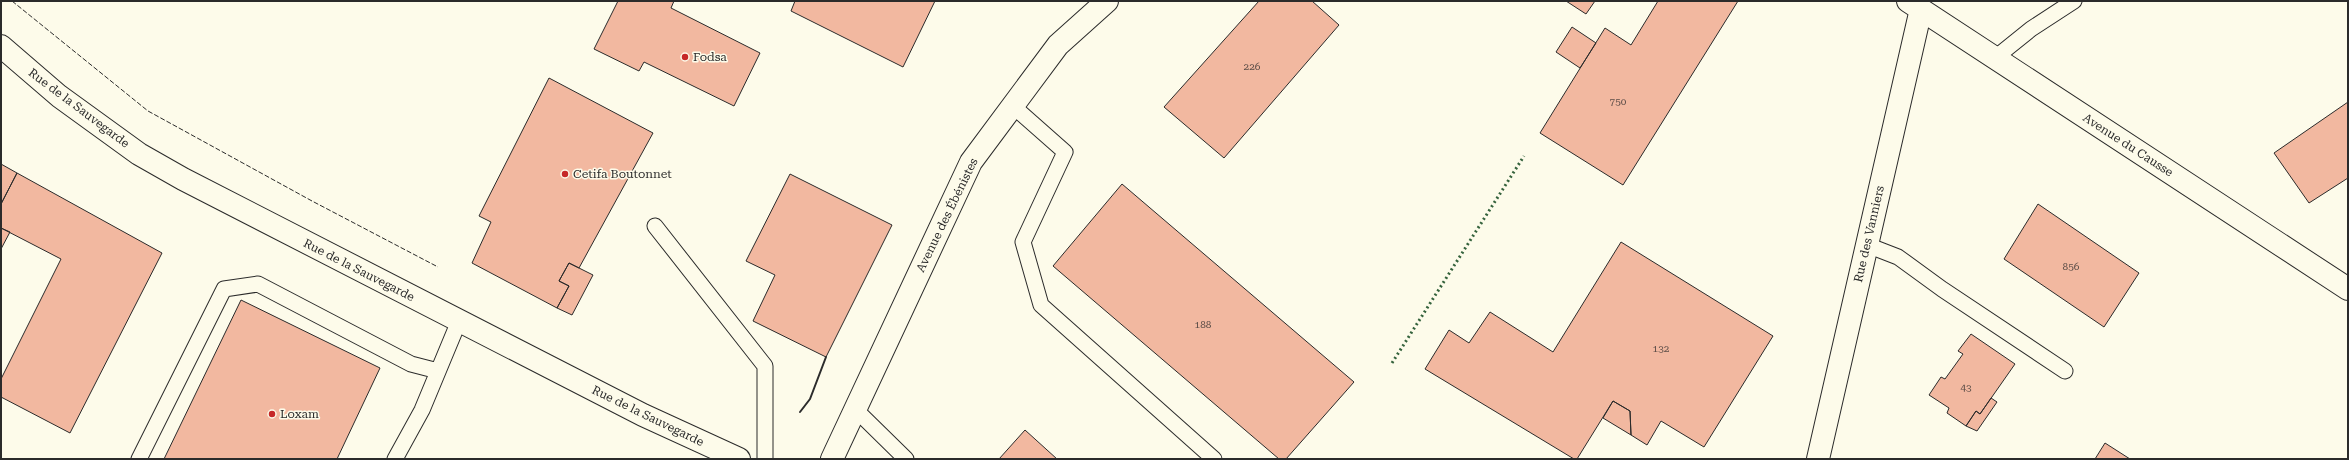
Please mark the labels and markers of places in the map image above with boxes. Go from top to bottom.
place label: Fodsa [693,50,727,64]
marker: Fodsa [680,52,690,62]
place label: Cetifa Boutonnet [573,167,672,181]
marker: Cetifa Boutonnet [560,169,570,179]
place label: Loxam [280,407,319,421]
marker: Loxam [267,409,277,419]

